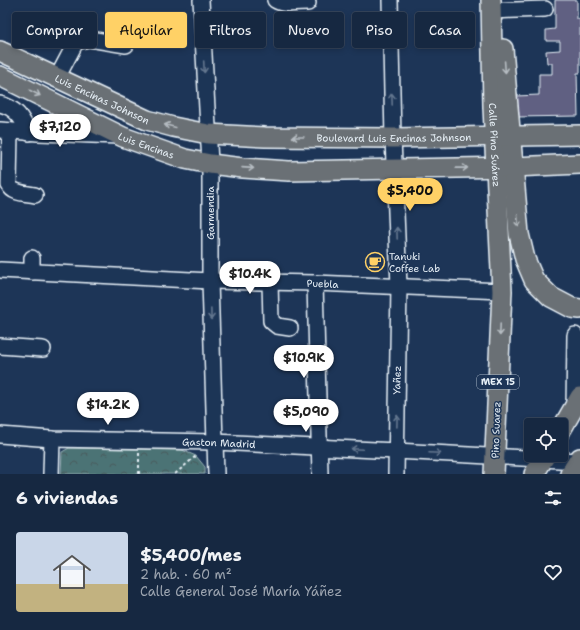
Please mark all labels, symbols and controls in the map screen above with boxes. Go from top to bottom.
chip: Comprar [12,12,97,48]
chip: Alquilar [105,12,187,48]
chip: Filtros [195,12,266,48]
chip: Nuevo [274,12,344,48]
chip: Piso [352,12,407,48]
chip: Casa [415,12,475,48]
one-way arrow [201,60,208,73]
one-way arrow [501,60,508,73]
street label: Luis Encinas Johnson [53,71,152,127]
one-way arrow [29,90,41,98]
one-way arrow [389,93,396,106]
street label: Calle Pino Suárez [486,103,503,187]
pin: $7,120 [27,114,93,148]
text: $7,120 [39,118,81,135]
one-way arrow [164,122,177,129]
street label: Luis Encinas [116,129,176,161]
street label: Boulevard Luis Encinas Johnson [317,130,471,145]
one-way arrow [292,133,305,141]
one-way arrow [455,164,468,172]
one-way arrow [241,165,254,172]
pin: $5,400 [377,178,443,212]
text: $5,400 [387,182,433,199]
street label: Garmendia [204,186,217,240]
one-way arrow [514,214,521,227]
one-way arrow [393,227,401,240]
place label: Tanuki Coffee Lab [389,250,440,275]
cafe icon: Tanuki Coffee Lab [364,251,386,273]
pin: $10.4K [217,261,283,295]
text: $10.4K [228,265,272,282]
street label: Puebla [307,276,340,291]
one-way arrow [207,307,215,320]
one-way arrow [496,323,504,336]
pin: $10.9K [271,345,337,379]
text: $10.9K [283,349,325,366]
street label: Yañez [390,366,404,394]
road number: MEX 15 [477,375,519,389]
pin: $14.2K [75,392,141,426]
text: $14.2K [86,396,130,413]
pin: $5,090 [273,399,339,433]
street label: Pino Suarez [489,401,503,459]
text: $5,090 [283,403,329,420]
one-way arrow [393,415,401,428]
map controls [524,418,568,462]
button: locate [524,418,568,462]
street label: Gaston Madrid [182,435,257,451]
one-way arrow [351,445,364,452]
one-way arrow [428,449,441,456]
text: 6 viviendas [16,487,118,509]
icon: filters [542,487,564,509]
text: $5,400/mes [140,544,242,566]
icon: home [48,548,96,596]
icon: heart [542,561,564,583]
text: 2 hab. · 60 m² [140,566,232,583]
text: Calle General José María Yáñez [140,583,342,600]

